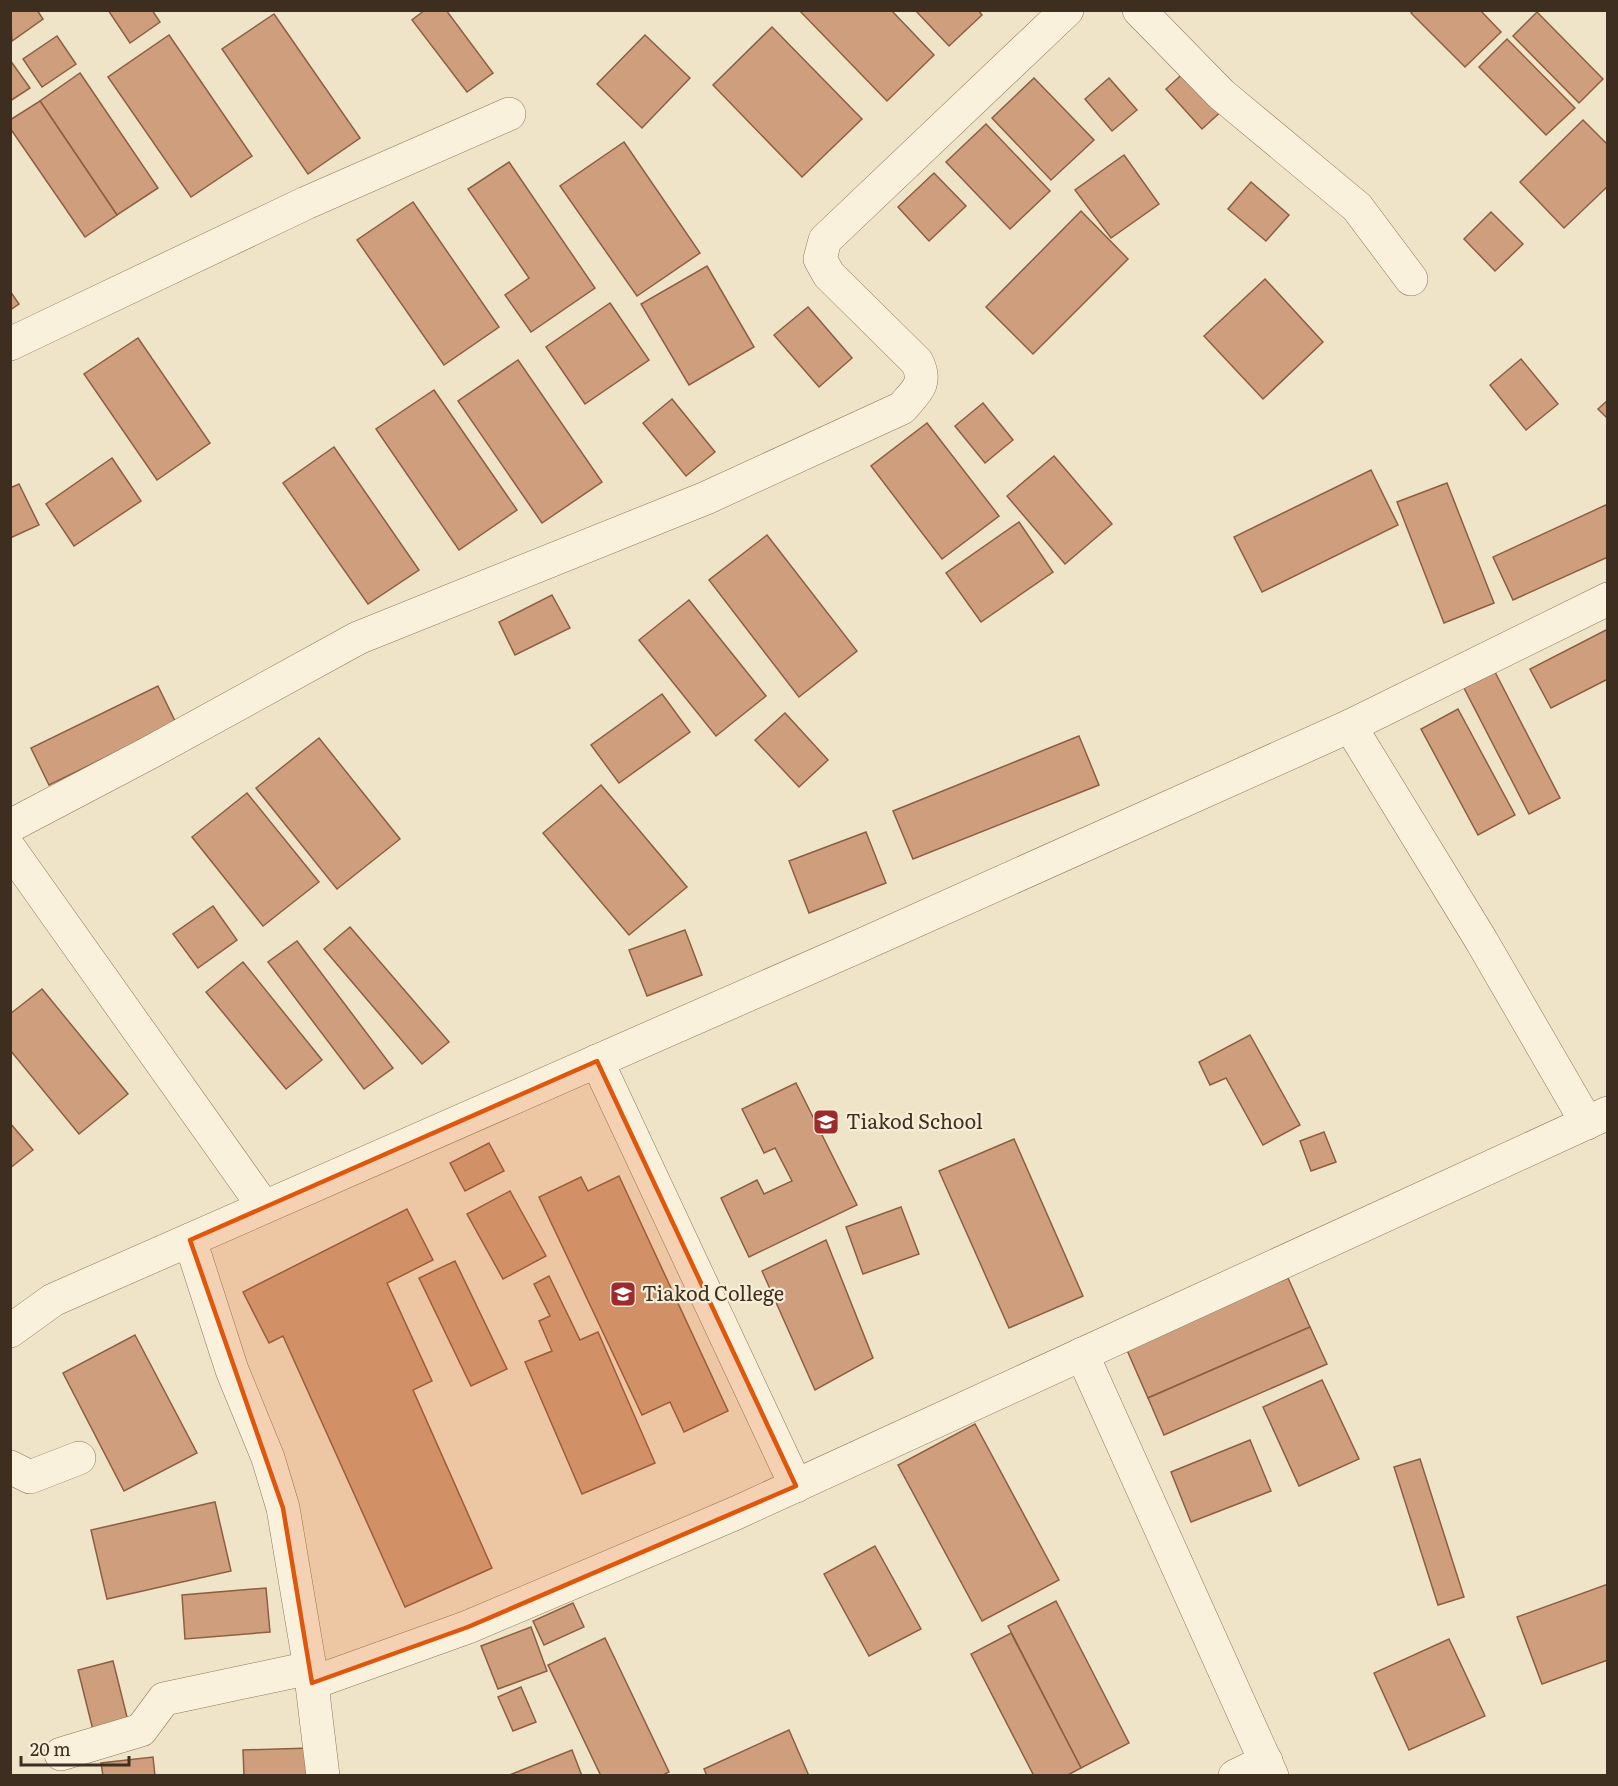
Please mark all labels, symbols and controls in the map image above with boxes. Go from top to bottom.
place label: Tiakod School [846,1105,983,1135]
school or university icon: Tiakod School [811,1107,841,1137]
place label: Tiakod College [642,1277,784,1307]
school or university icon: Tiakod College [608,1279,638,1309]
scale bar [21,1729,129,1767]
text: 20 m [30,1735,71,1762]

